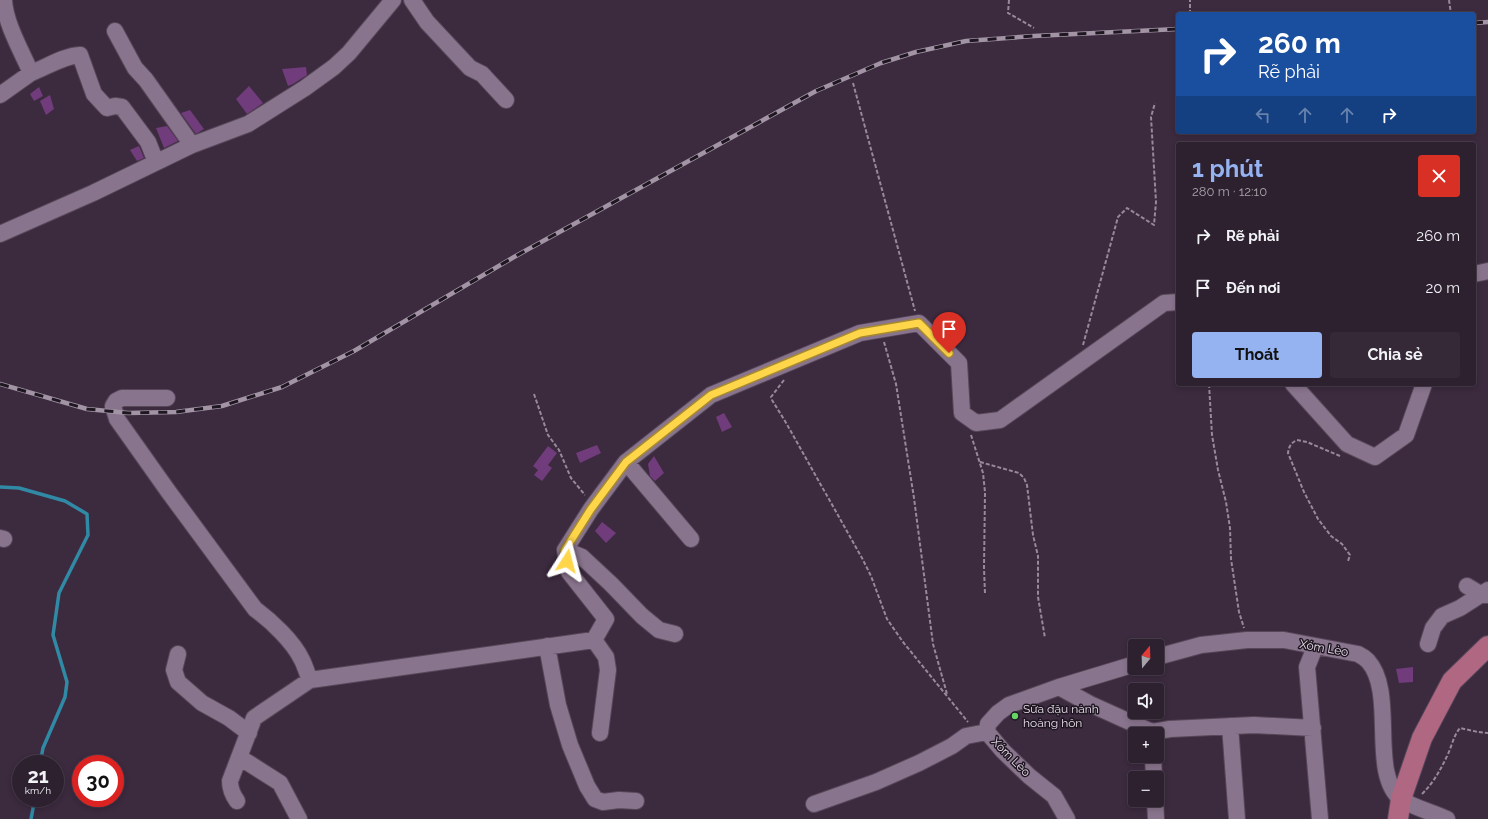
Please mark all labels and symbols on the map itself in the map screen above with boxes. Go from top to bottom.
pin [932,312,966,353]
position arrow [546,540,588,582]
street label: Xóm Lèo [1298,637,1350,659]
north arrow [1128,639,1164,675]
place label: Sữa đậu nành hoàng hôn [1023,702,1099,730]
marker: Sữa đậu nành hoàng hôn [1010,711,1020,721]
street label: Xóm Lèo [989,735,1033,779]
speed limit sign: 30 [72,755,124,807]

